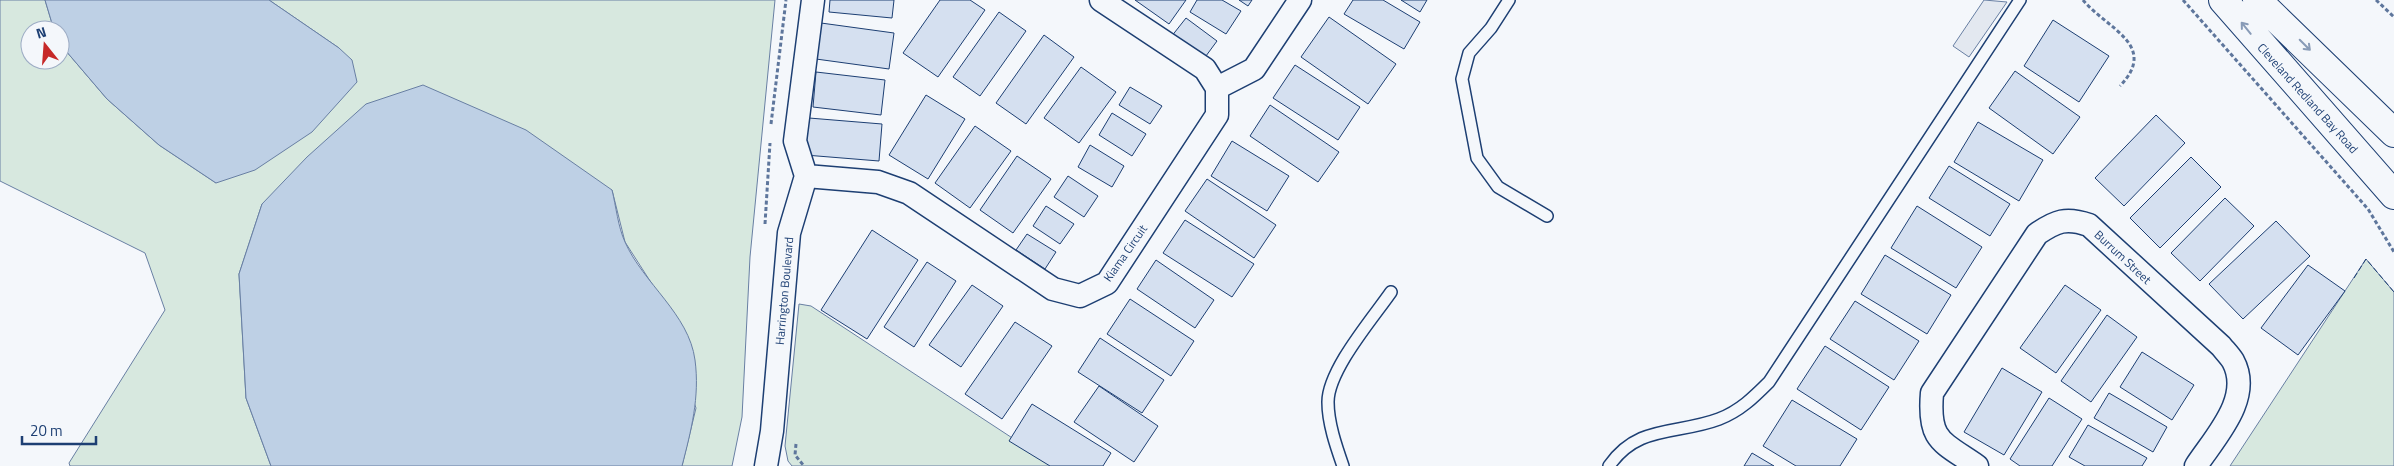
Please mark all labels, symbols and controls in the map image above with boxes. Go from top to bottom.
north arrow [20,20,70,70]
text: N [33,21,49,44]
one-way arrow [2240,21,2251,34]
street label: Cleveland Redland Bay Road [2253,39,2363,157]
one-way arrow [2299,39,2311,52]
street label: Kiama Circuit [1098,220,1152,285]
street label: Burrum Street [2090,225,2156,289]
street label: Harrington Boulevard [770,236,798,346]
scale bar [22,414,96,446]
text: 20 m [30,419,63,442]

